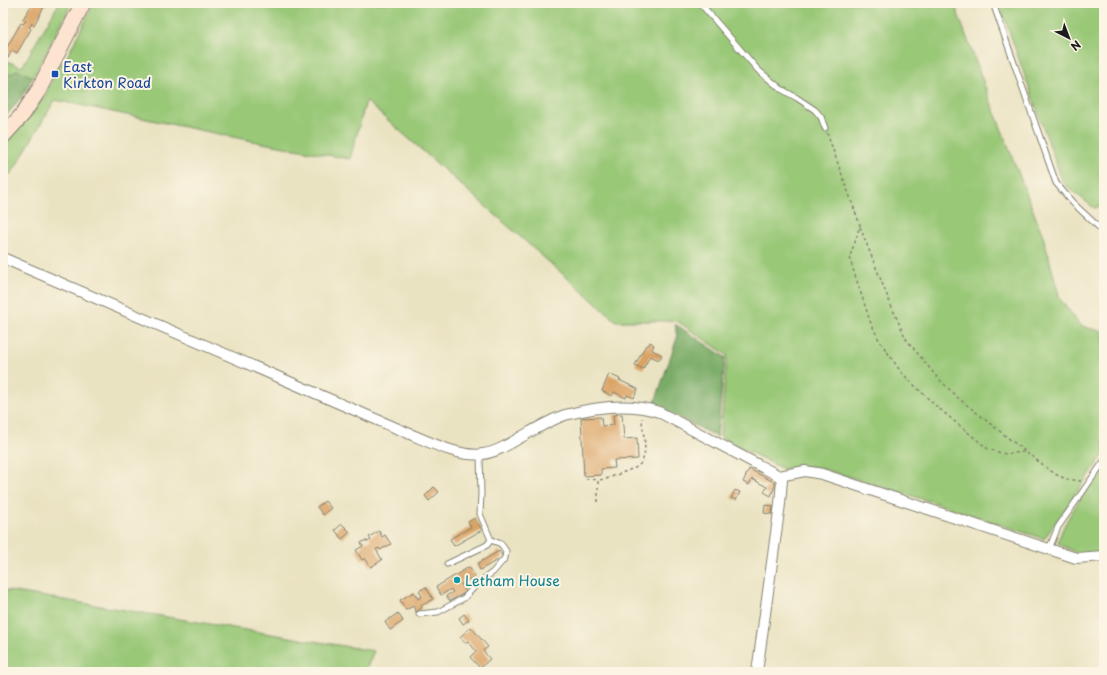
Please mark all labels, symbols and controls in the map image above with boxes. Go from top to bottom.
north arrow [1049,18,1089,58]
text: N [1067,37,1085,55]
place label: East Kirkton Road [63,56,151,93]
marker: East Kirkton Road [50,69,60,79]
place label: Letham House [465,570,560,591]
marker: Letham House [452,575,462,585]

